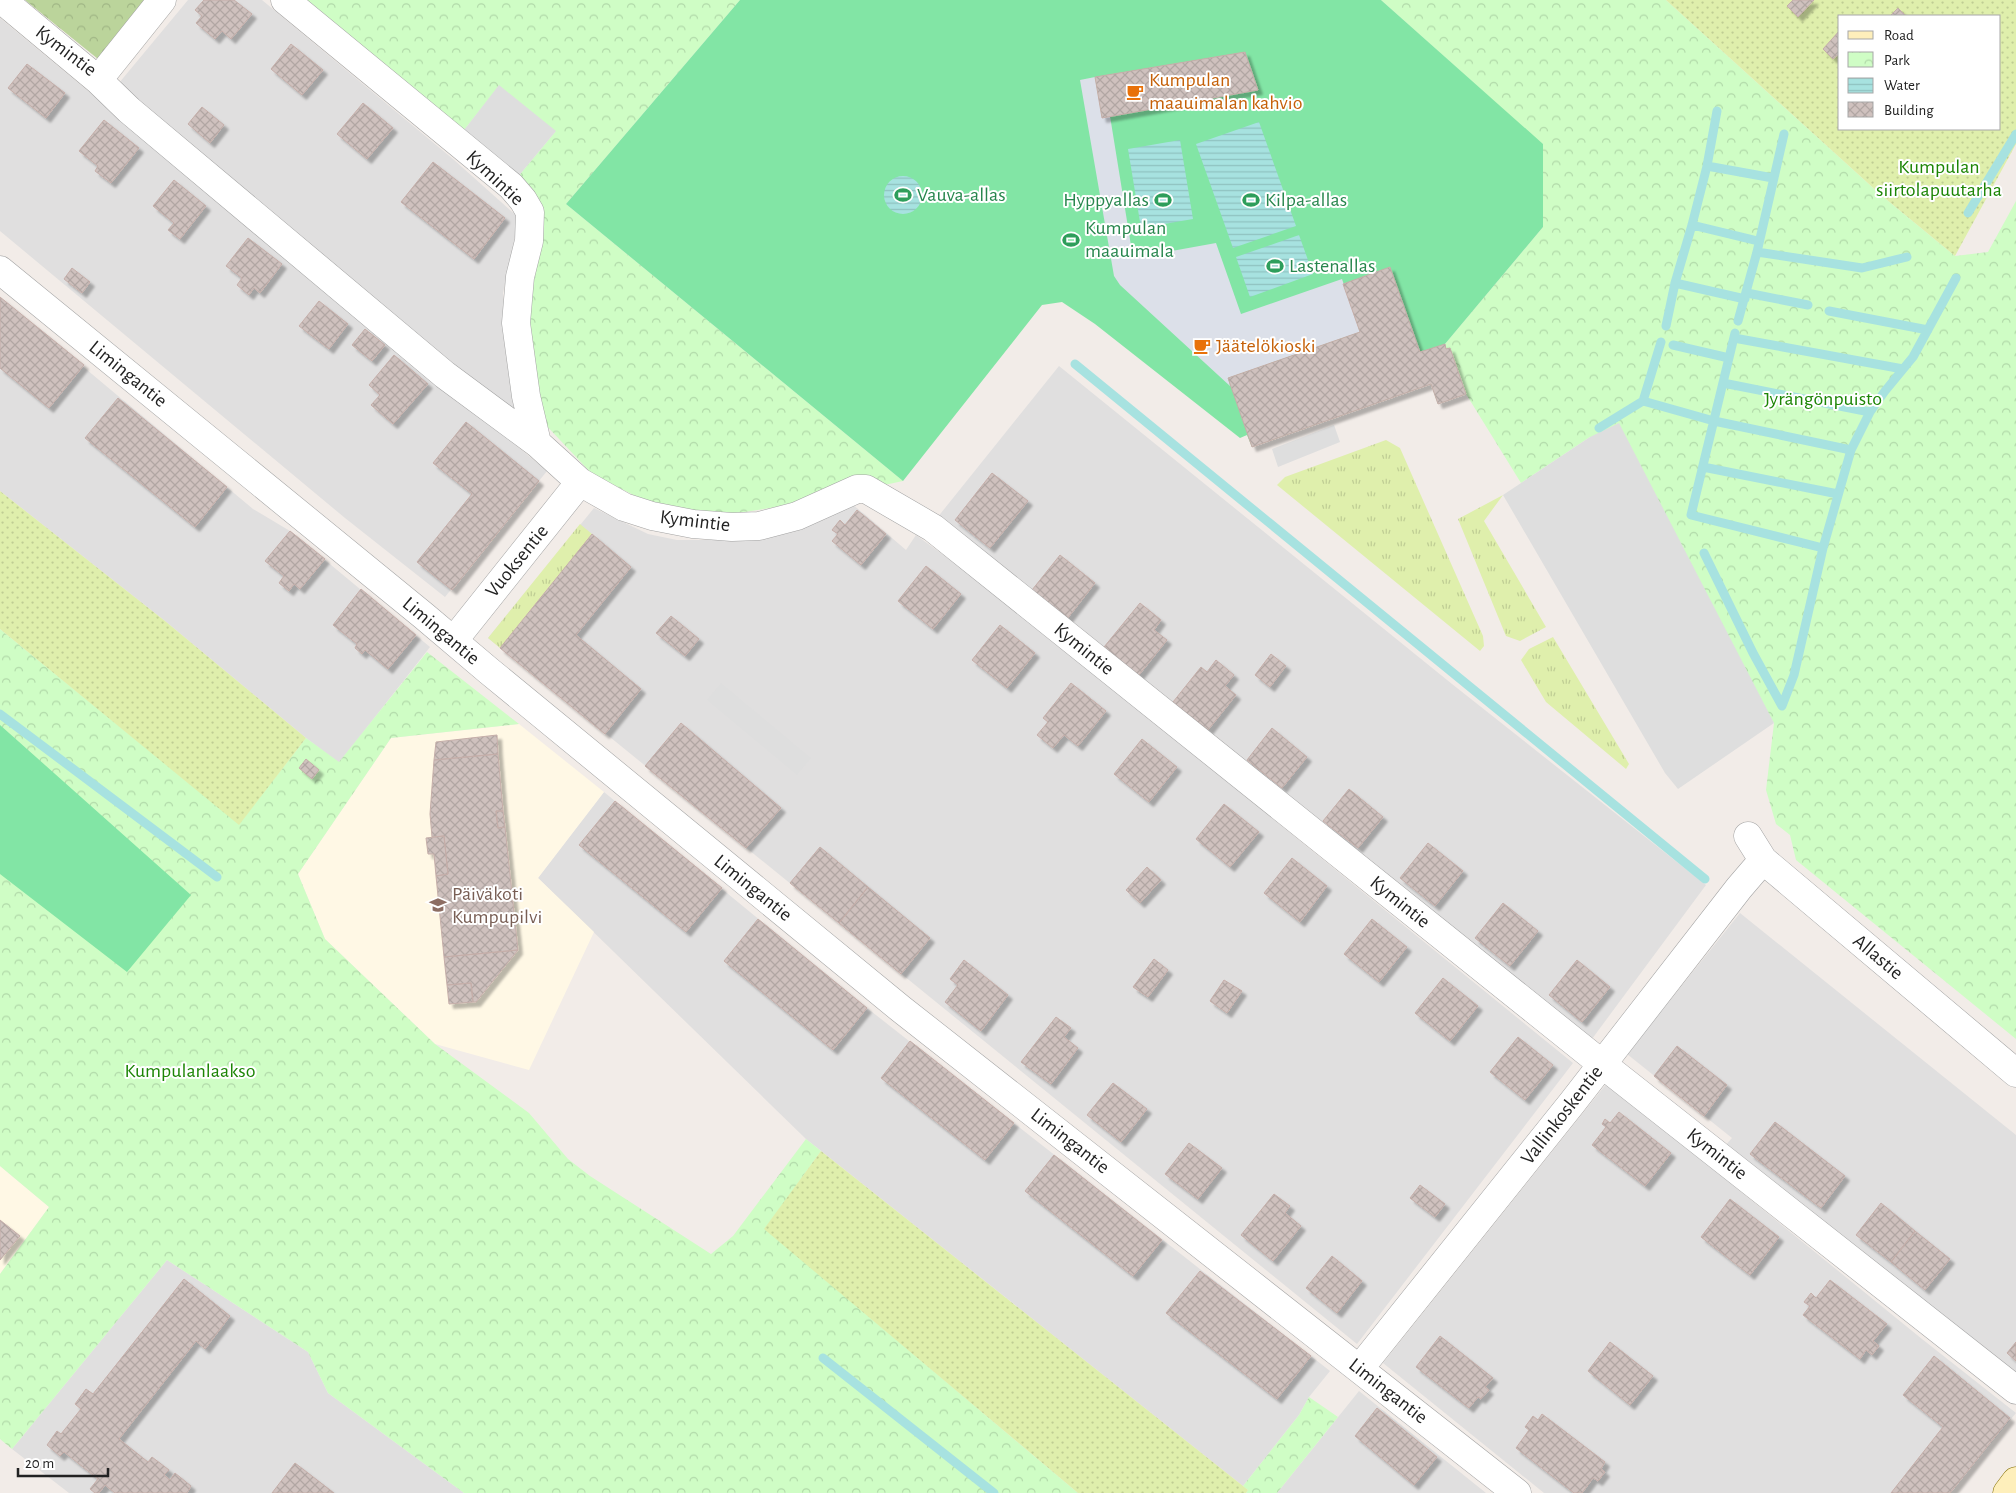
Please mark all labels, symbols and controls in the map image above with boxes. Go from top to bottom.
legend [1838,15,2001,130]
street label: Kymintie [32,22,100,80]
text: Road [1884,28,1914,43]
text: Park [1884,53,1910,68]
place label: Kumpulan maauimalan kahvio [1149,70,1302,113]
text: Water [1884,78,1920,93]
cafe icon: Kumpulan maauimalan kahvio [1125,82,1145,102]
text: Building [1884,103,1934,118]
street label: Kymintie [462,147,528,209]
park label: Kumpulan siirtolapuutarha [1876,157,2002,200]
sports icon: Vauva-allas [893,185,913,205]
place label: Vauva-allas [917,185,1006,205]
place label: Hyppyallas [1063,190,1149,210]
sports icon: Hyppyallas [1153,190,1173,210]
sports icon: Kilpa-allas [1241,190,1261,210]
place label: Kilpa-allas [1265,190,1347,210]
place label: Kumpulan maauimala [1085,218,1174,261]
sports icon: Kumpulan maauimala [1061,230,1081,250]
sports icon: Lastenallas [1265,256,1285,276]
place label: Lastenallas [1289,256,1375,276]
cafe icon: Jäätelökioski [1192,336,1212,356]
place label: Jäätelökioski [1216,336,1316,356]
street label: Limingantie [85,337,171,411]
park label: Jyrängönpuisto [1764,389,1882,409]
street label: Kymintie [659,507,731,535]
street label: Vuoksentie [482,521,552,601]
street label: Limingantie [399,593,483,669]
street label: Kymintie [1050,619,1118,679]
street label: Limingantie [710,851,796,925]
street label: Kymintie [1366,872,1434,932]
place label: Päiväkoti Kumpupilvi [452,884,542,927]
school or university icon: Päiväkoti Kumpupilvi [428,895,448,915]
street label: Allastie [1849,931,1907,983]
park label: Kumpulanlaakso [124,1061,256,1081]
street label: Vallinkoskentie [1517,1062,1607,1168]
street label: Limingantie [1027,1104,1113,1178]
street label: Kymintie [1683,1124,1751,1184]
street label: Limingantie [1345,1354,1431,1428]
scale bar [18,1446,108,1478]
text: 20 m [25,1456,54,1471]

